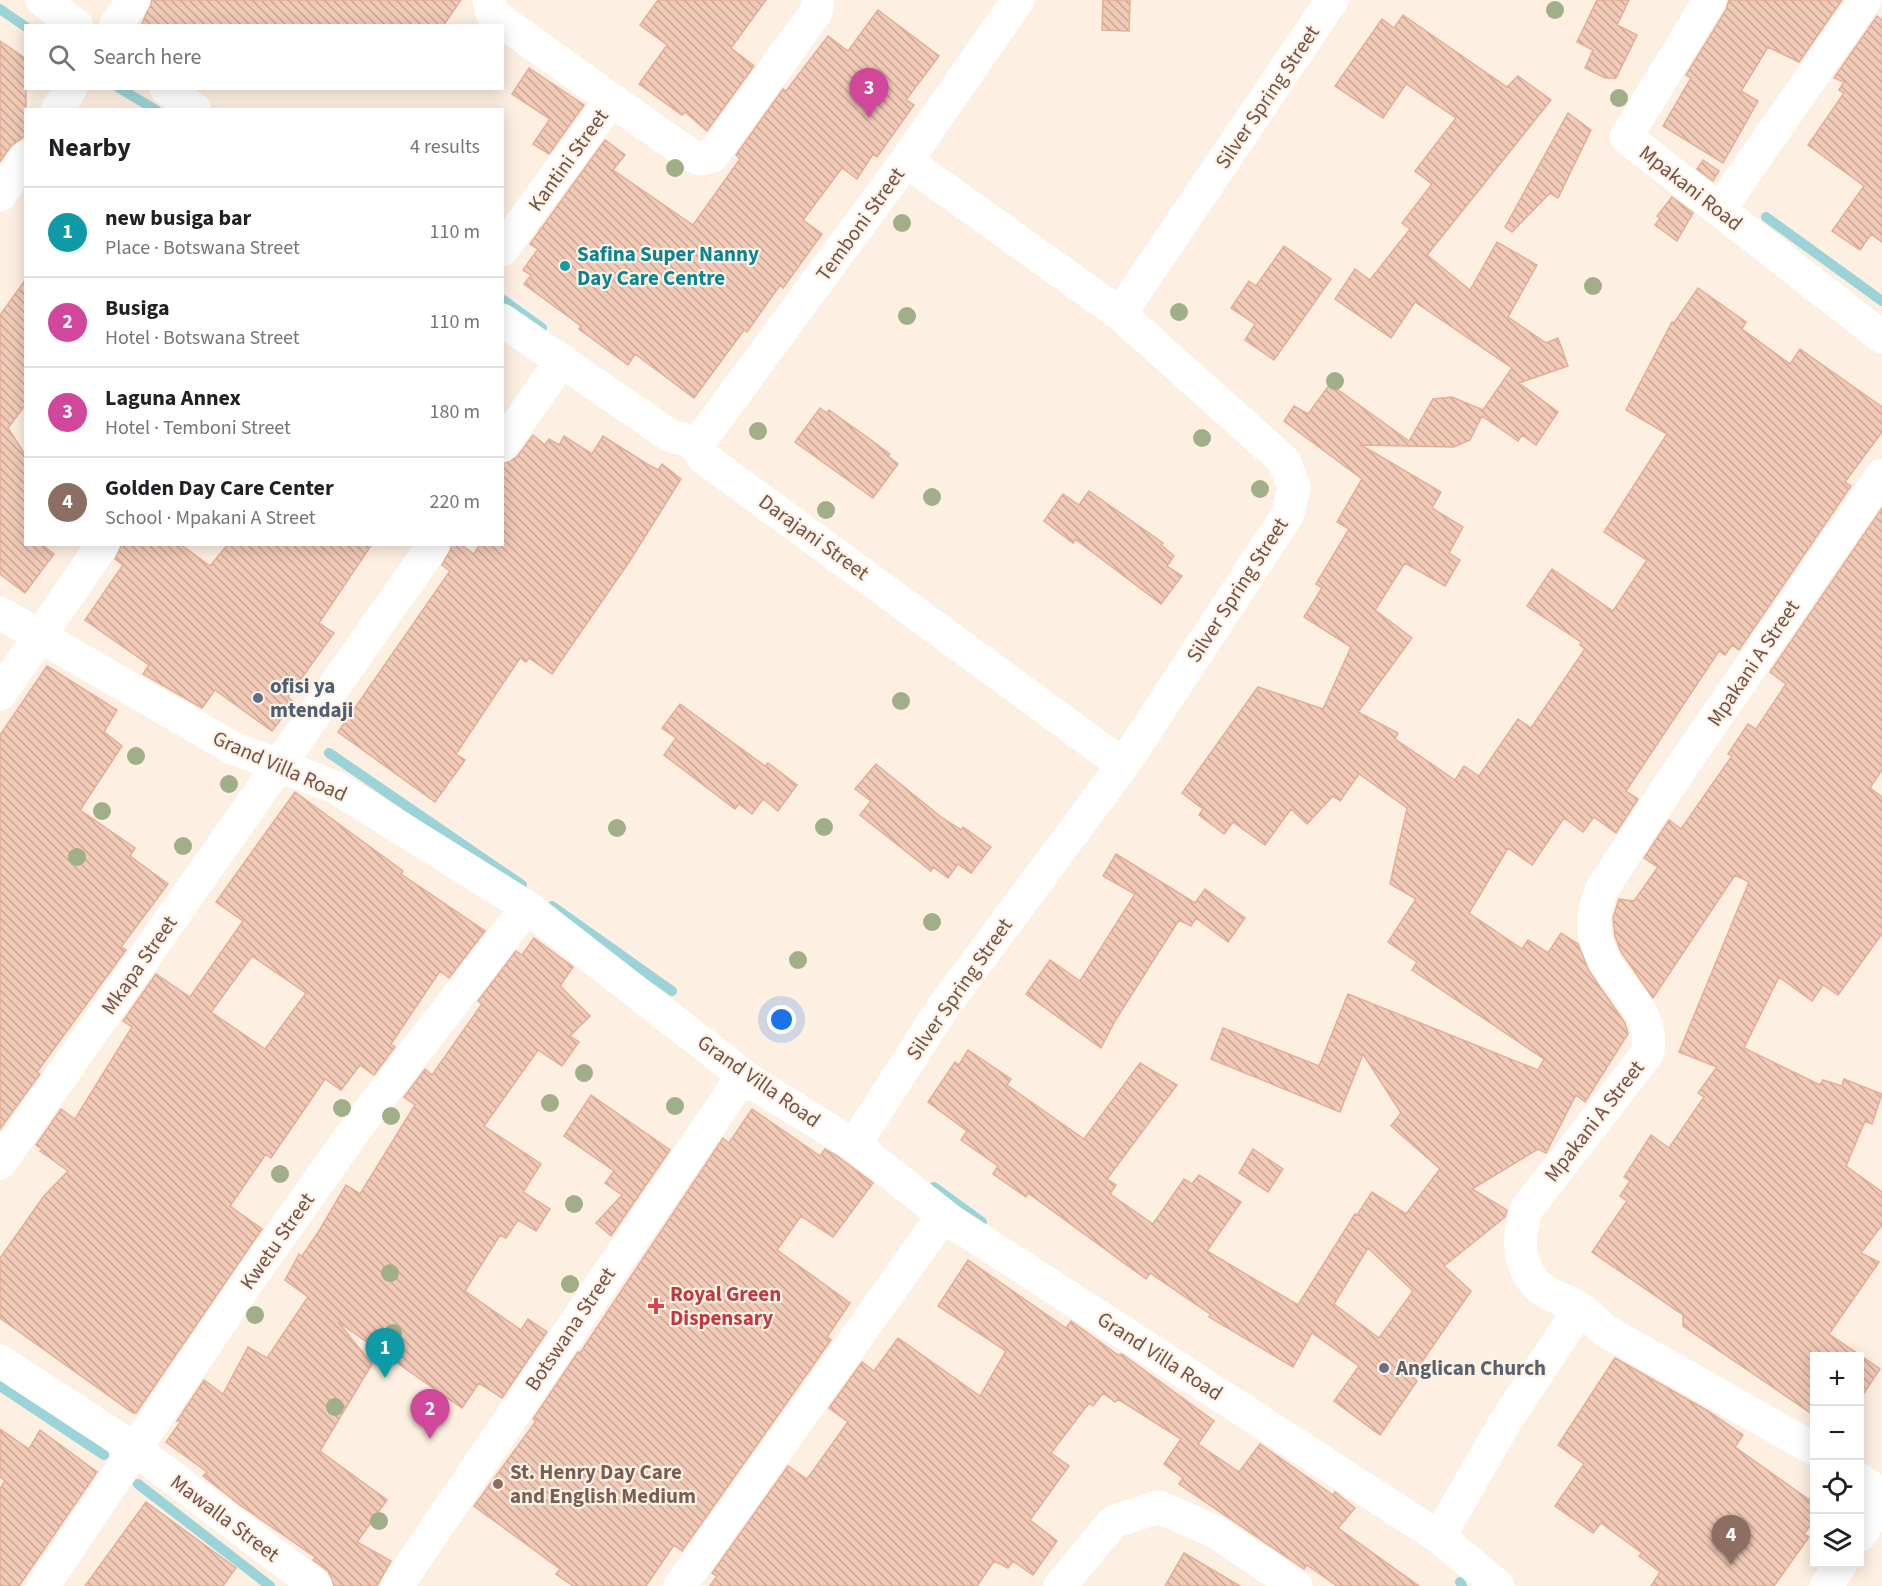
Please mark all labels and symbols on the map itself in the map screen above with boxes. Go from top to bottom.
street label: Silver Spring Street [1208,19,1326,175]
pin: 3 [850,68,888,118]
street label: Kantini Street [521,103,615,217]
street label: Mpakani Road [1633,138,1749,238]
street label: Temboni Street [808,161,912,287]
place label: Safina Super Nanny Day Care Centre [577,239,759,293]
marker: Safina Super Nanny Day Care Centre [558,259,572,273]
street label: Darajani Street [753,487,875,587]
street label: Silver Spring Street [1179,512,1295,668]
street label: Mpakani A Street [1699,594,1807,732]
place label: ofisi ya mtendaji [270,671,353,725]
marker: ofisi ya mtendaji [251,691,265,705]
street label: Grand Villa Road [208,723,352,809]
street label: Mkapa Street [94,909,184,1021]
street label: Silver Spring Street [899,912,1019,1066]
your location [767,1005,796,1034]
street label: Grand Villa Road [691,1027,827,1135]
street label: Mpakani A Street [1537,1054,1651,1188]
street label: Kwetu Street [232,1186,322,1296]
street label: Botswana Street [517,1261,623,1397]
place label: Royal Green Dispensary [670,1279,781,1333]
marker: Royal Green Dispensary [647,1297,665,1315]
street label: Grand Villa Road [1091,1304,1229,1408]
pin: 1 [366,1328,404,1378]
place label: Anglican Church [1395,1353,1546,1383]
marker: Anglican Church [1377,1361,1391,1375]
pin: 2 [410,1390,450,1439]
place label: St. Henry Day Care and English Medium [510,1457,696,1511]
street label: Mawalla Street [164,1467,286,1569]
marker: St. Henry Day Care and English Medium [491,1477,505,1491]
pin: 4 [1712,1516,1750,1565]

